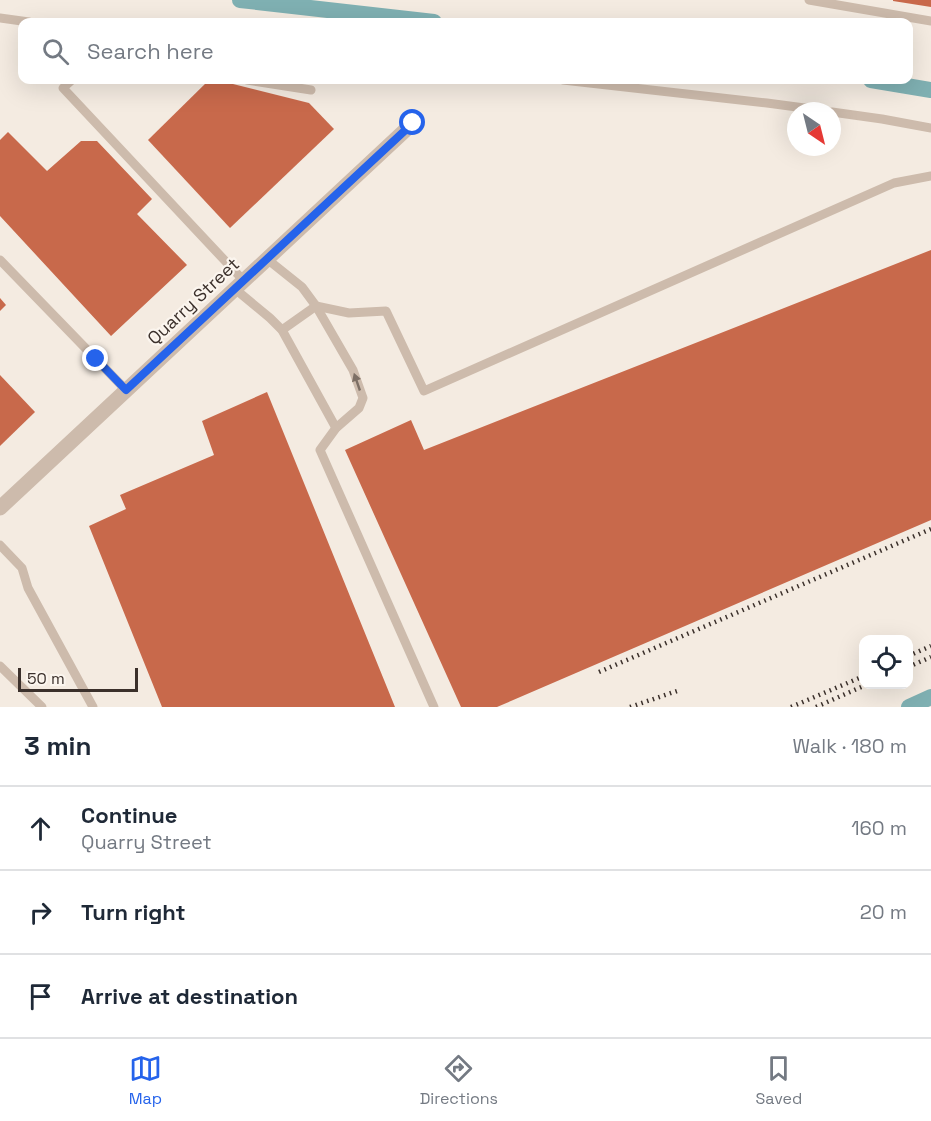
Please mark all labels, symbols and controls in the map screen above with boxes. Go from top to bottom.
search box [18,18,913,84]
icon: search [39,35,72,68]
text: Search here [87,37,214,65]
north arrow [787,102,841,156]
route start [399,109,425,135]
street label: Quarry Street [142,252,244,350]
route end [82,345,108,371]
one-way arrow [352,373,362,391]
map controls [859,635,913,689]
button: locate [859,635,913,689]
scale bar [18,665,138,692]
text: 50 m [27,668,65,689]
text: 3 min [24,729,92,763]
text: Walk · 180 m [793,733,907,759]
text: Continue [81,801,177,829]
icon: ahead [24,812,57,845]
text: 160 m [851,815,907,841]
text: Quarry Street [81,829,212,855]
icon: right [24,896,57,929]
text: Turn right [81,898,186,926]
text: 20 m [860,899,907,925]
icon: arrive [24,980,57,1013]
text: Arrive at destination [81,982,298,1010]
tab: Map [129,1052,162,1109]
tab: Directions [420,1052,498,1109]
tab: Saved [756,1052,802,1109]

